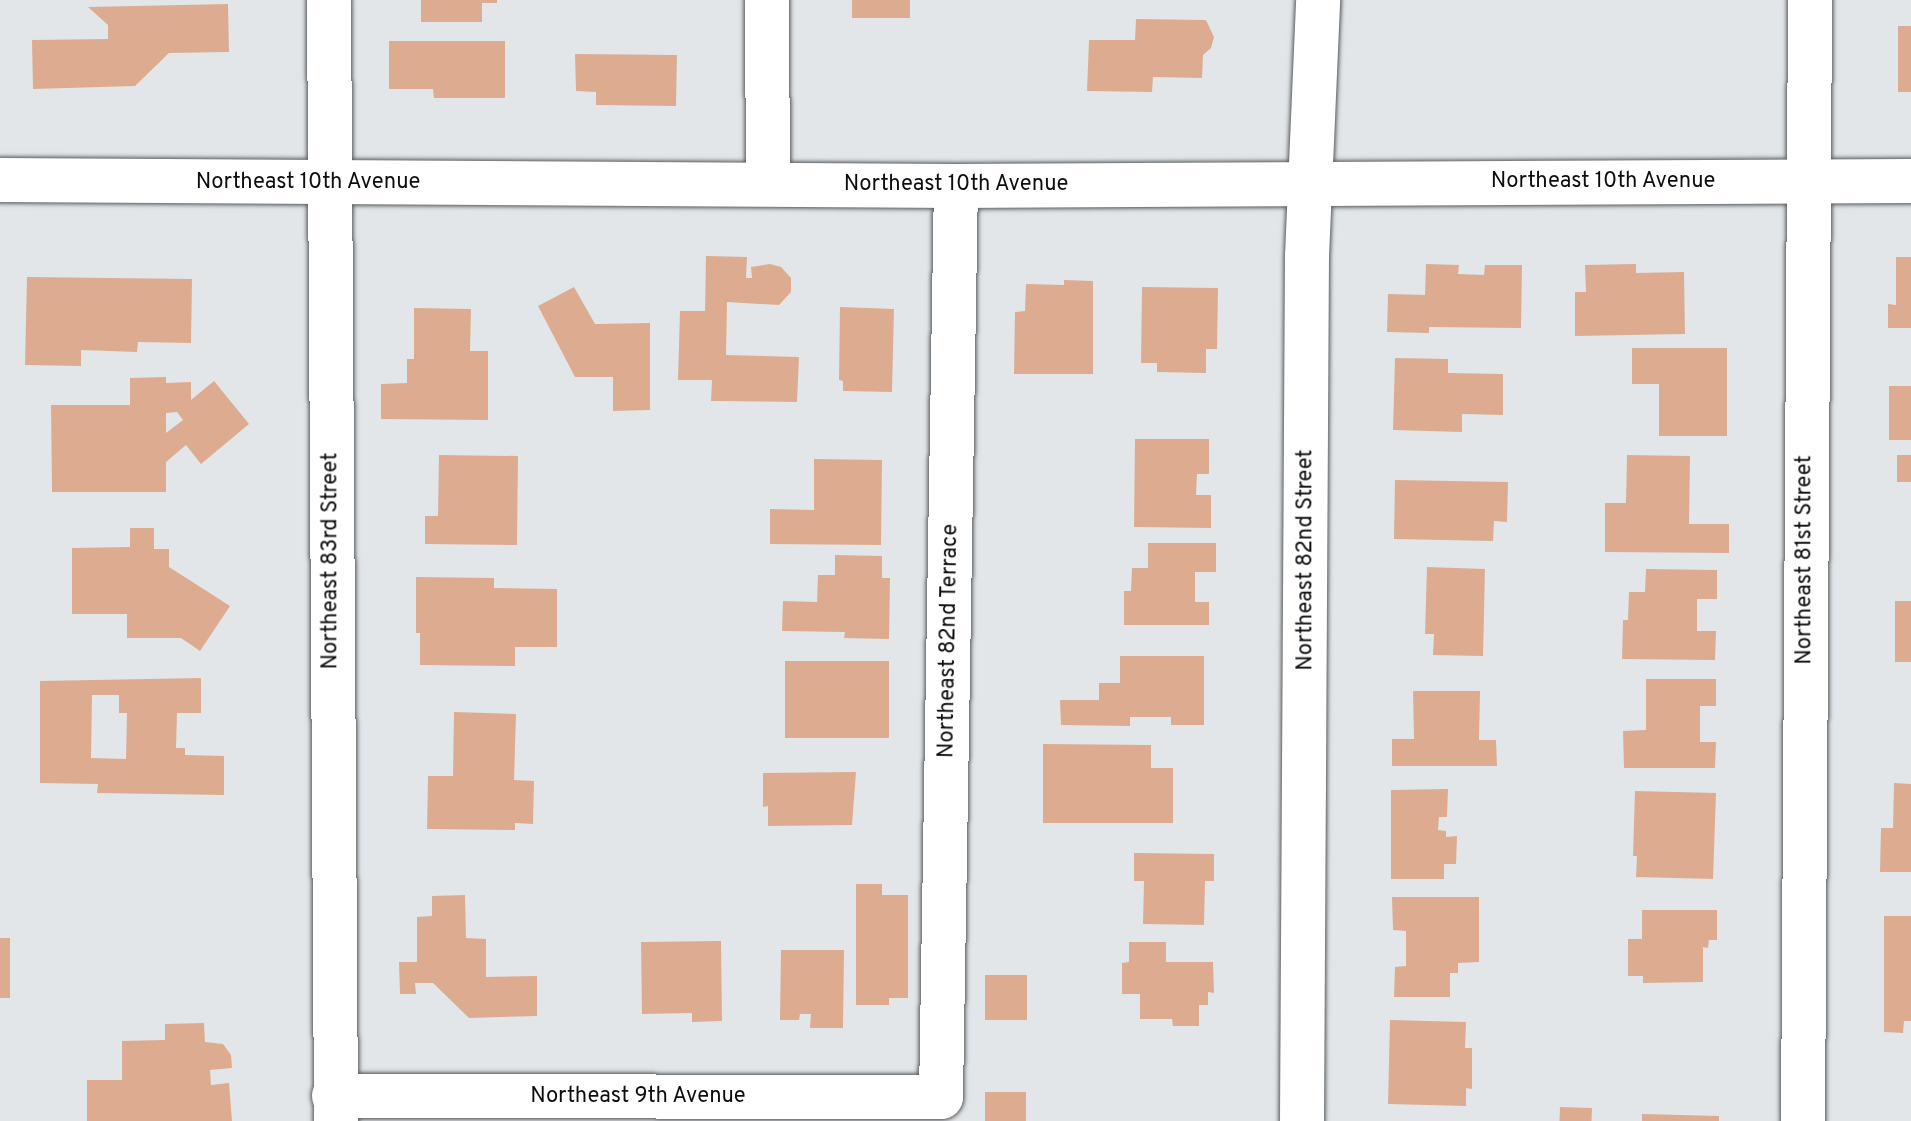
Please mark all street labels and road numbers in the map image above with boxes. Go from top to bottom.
street label: Northeast 10th Avenue [1490,169,1716,195]
street label: Northeast 10th Avenue [195,170,421,196]
street label: Northeast 10th Avenue [843,172,1069,198]
street label: Northeast 82nd Street [1293,449,1319,671]
street label: Northeast 83rd Street [318,453,344,669]
street label: Northeast 81st Street [1792,455,1818,665]
street label: Northeast 82nd Terrace [934,523,964,759]
street label: Northeast 9th Avenue [530,1084,746,1110]

